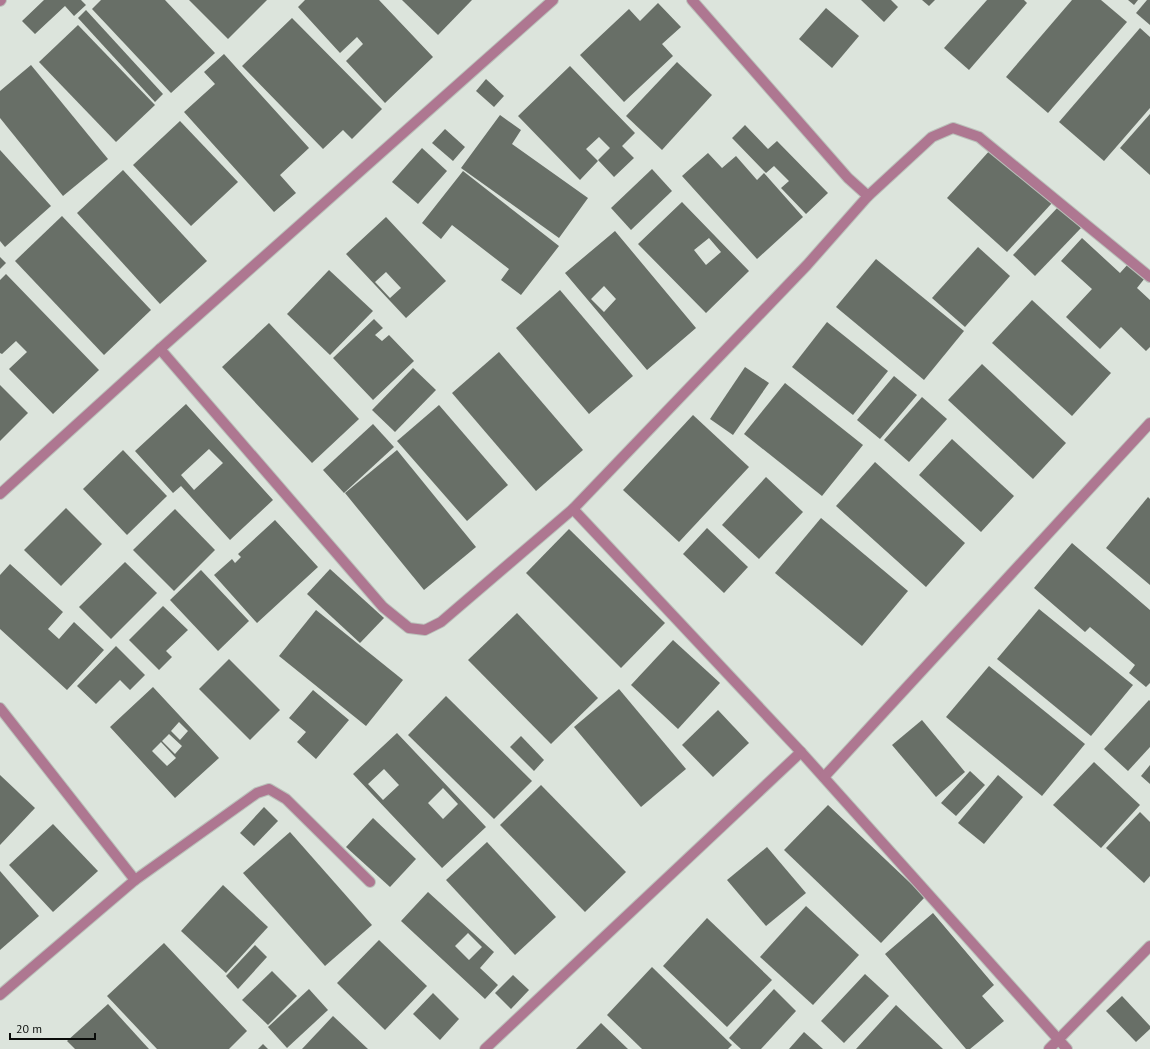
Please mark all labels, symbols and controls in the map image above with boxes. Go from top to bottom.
scale bar [10,1015,95,1041]
text: 20 m [16,1021,42,1036]

